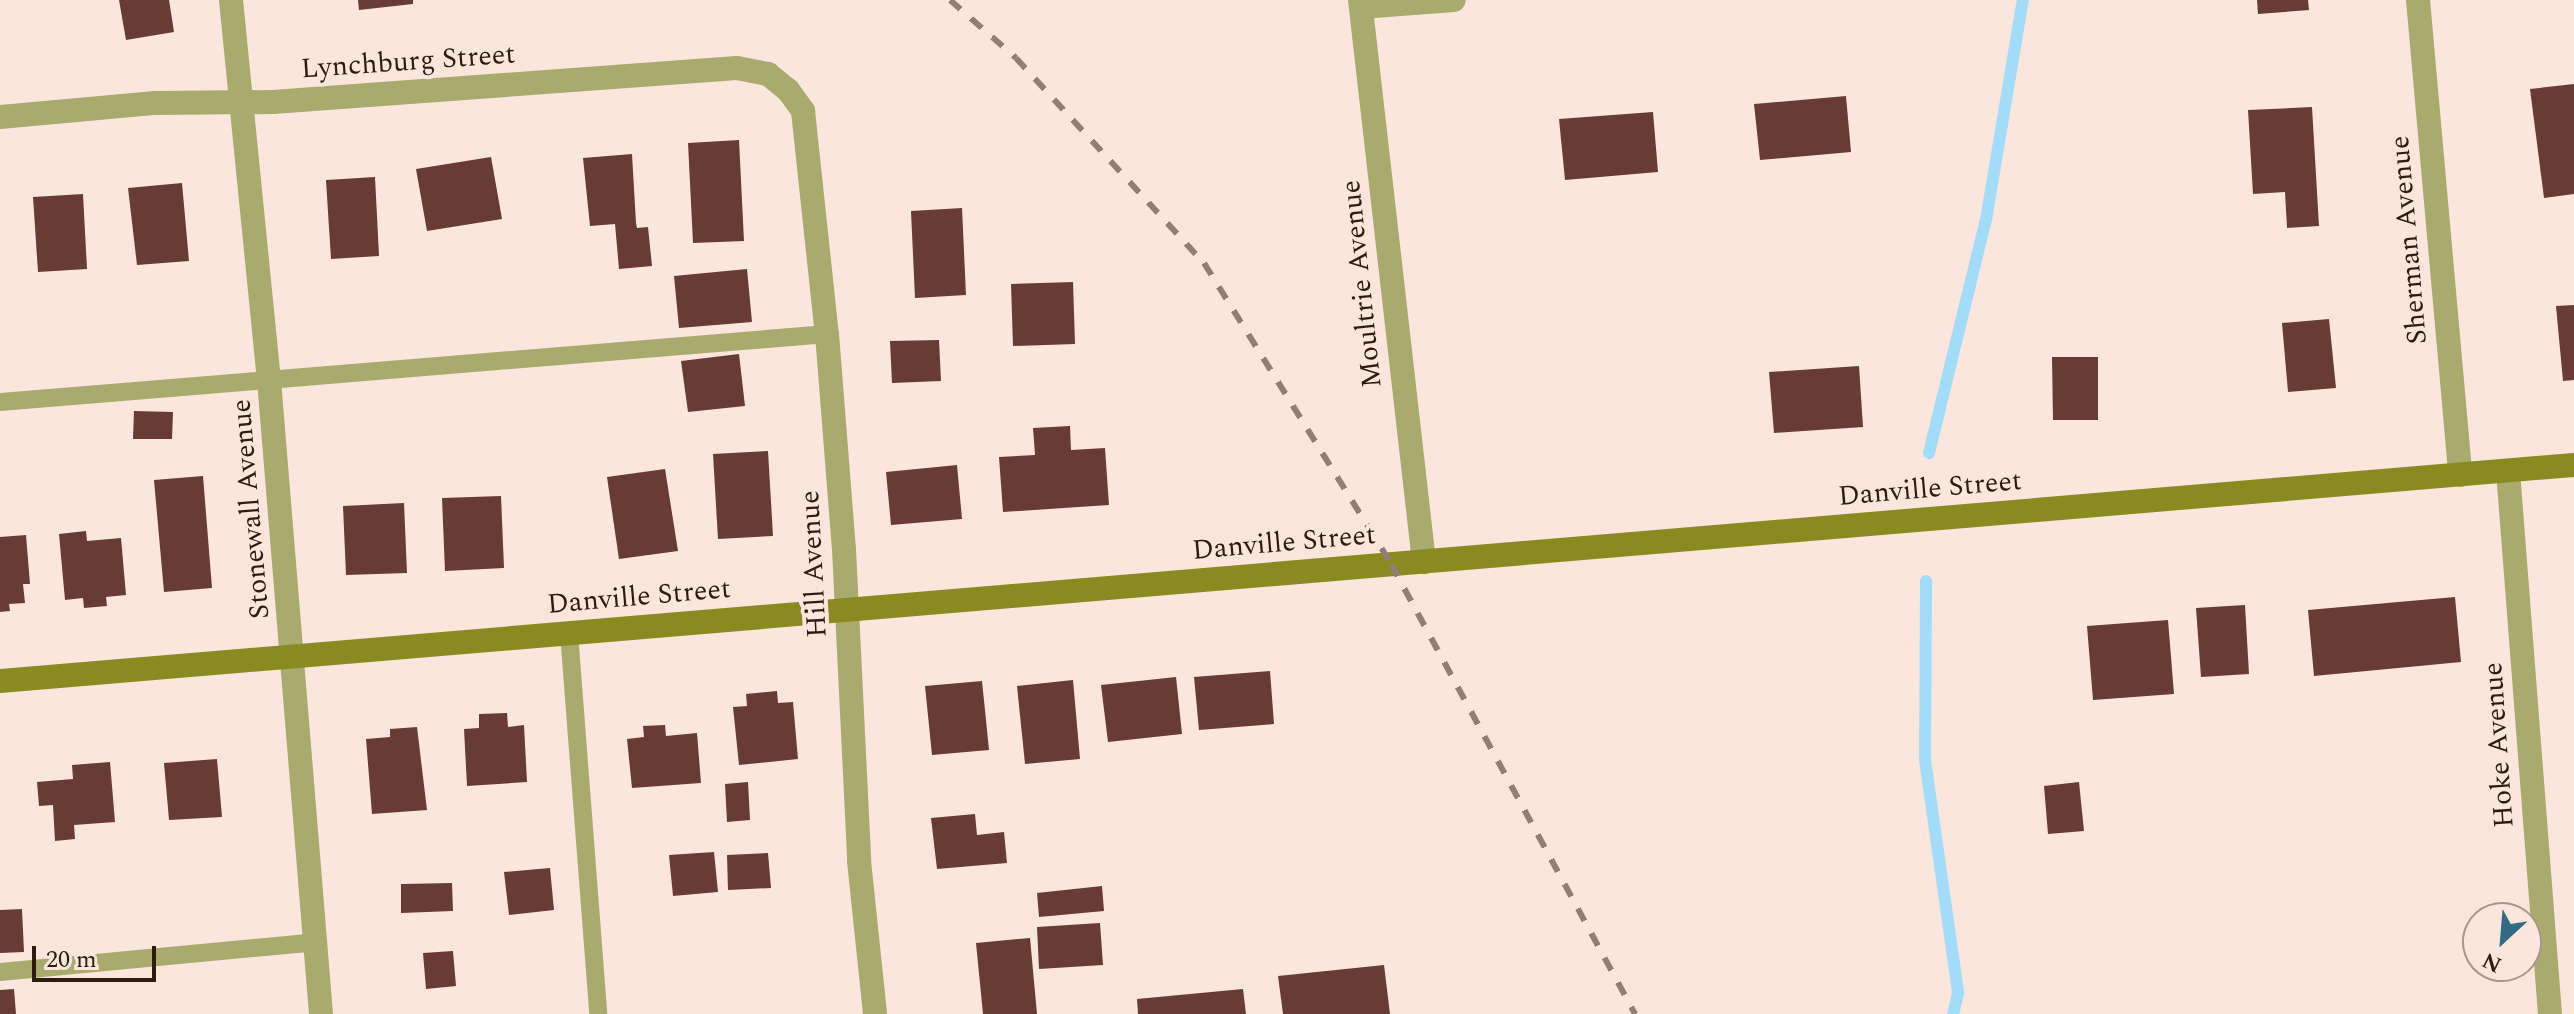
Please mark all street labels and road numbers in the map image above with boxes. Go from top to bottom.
street label: Lynchburg Street [300,38,516,86]
street label: Sherman Avenue [2383,134,2435,346]
street label: Moultrie Avenue [1334,178,1390,390]
street label: Stonewall Avenue [225,398,277,620]
street label: Danville Street [1837,464,2023,514]
street label: Hill Avenue [793,490,835,638]
street label: Danville Street [1191,518,1377,568]
street label: Danville Street [546,572,732,622]
street label: Hoke Avenue [2476,661,2522,829]

